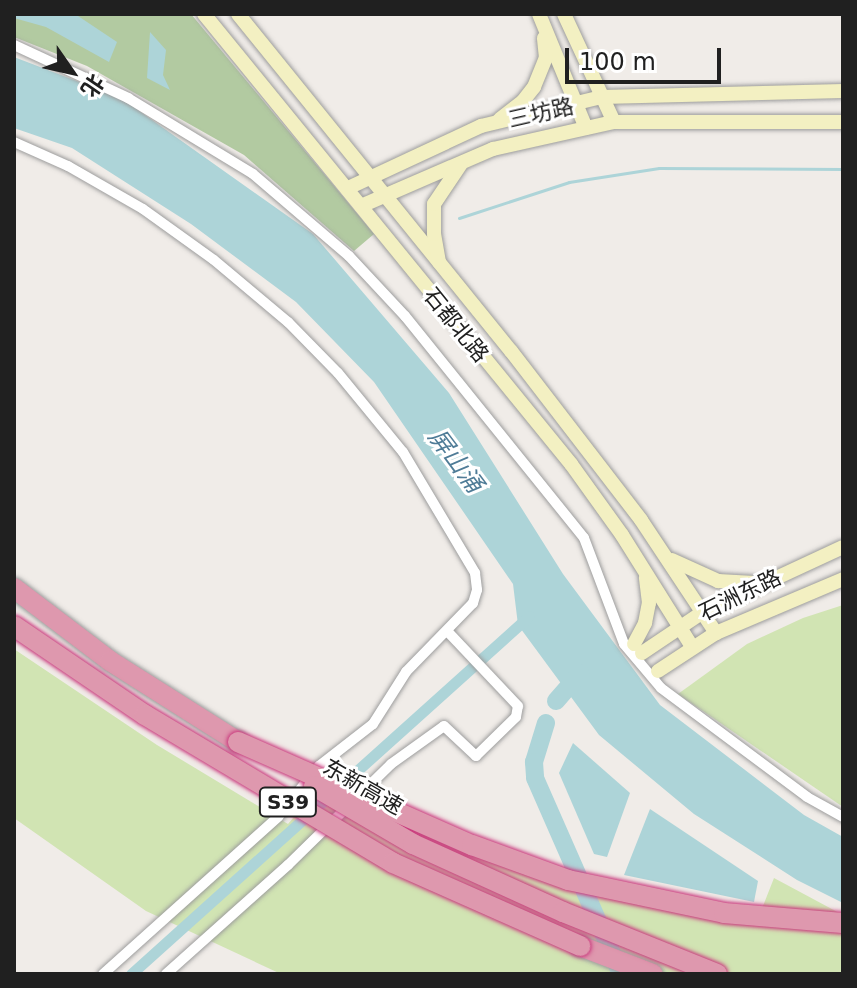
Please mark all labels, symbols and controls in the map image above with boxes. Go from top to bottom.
north arrow [32,32,112,112]
scale bar [569,32,725,82]
text: 100 m [579,48,656,76]
text: 北 [76,70,109,102]
street label: 三坊路 [506,93,576,133]
street label: 石都北路 [418,282,494,368]
water label: 屏山涌 [422,424,488,498]
street label: 石洲东路 [695,564,785,626]
street label: 东新高速 [318,754,408,820]
road number: S39 [258,786,318,818]

